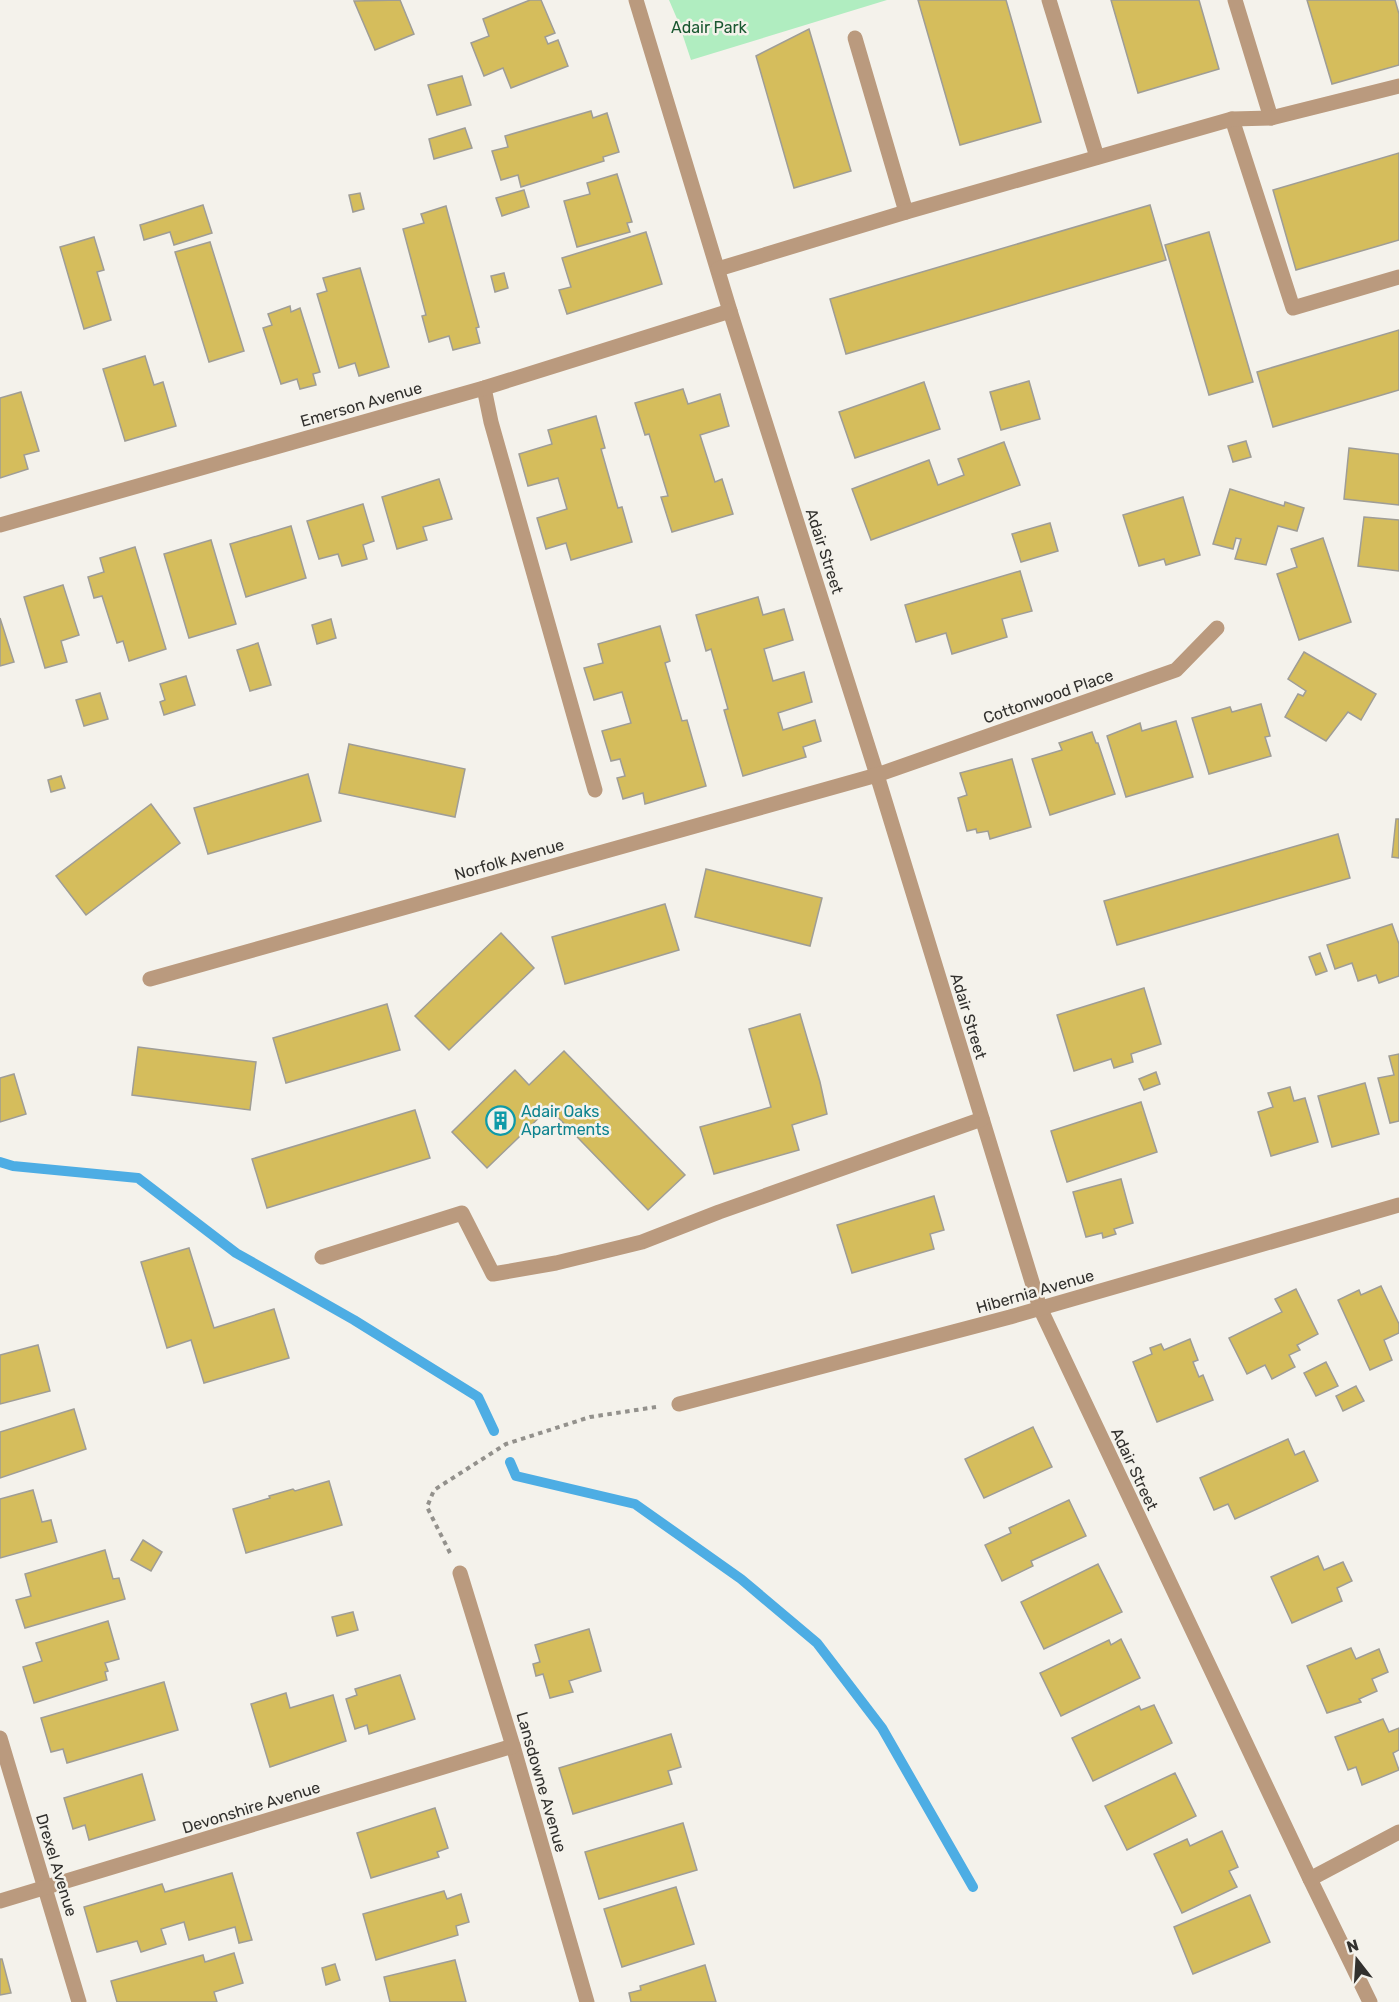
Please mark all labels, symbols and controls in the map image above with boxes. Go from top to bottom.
park label: Adair Park [671,18,748,37]
street label: Emerson Avenue [298,378,424,431]
street label: Adair Street [802,506,847,596]
street label: Cottonwood Place [981,665,1116,728]
street label: Norfolk Avenue [452,835,566,884]
street label: Adair Street [946,971,991,1061]
place label: Adair Oaks Apartments [521,1102,610,1139]
building icon: Adair Oaks Apartments [484,1104,516,1136]
street label: Hibernia Avenue [974,1266,1096,1317]
street label: Adair Street [1107,1425,1162,1513]
street label: Lansdowne Avenue [512,1710,571,1855]
street label: Devonshire Avenue [180,1777,322,1838]
street label: Drexel Avenue [32,1811,81,1919]
north arrow [1327,1930,1387,1990]
text: N [1344,1935,1361,1957]

